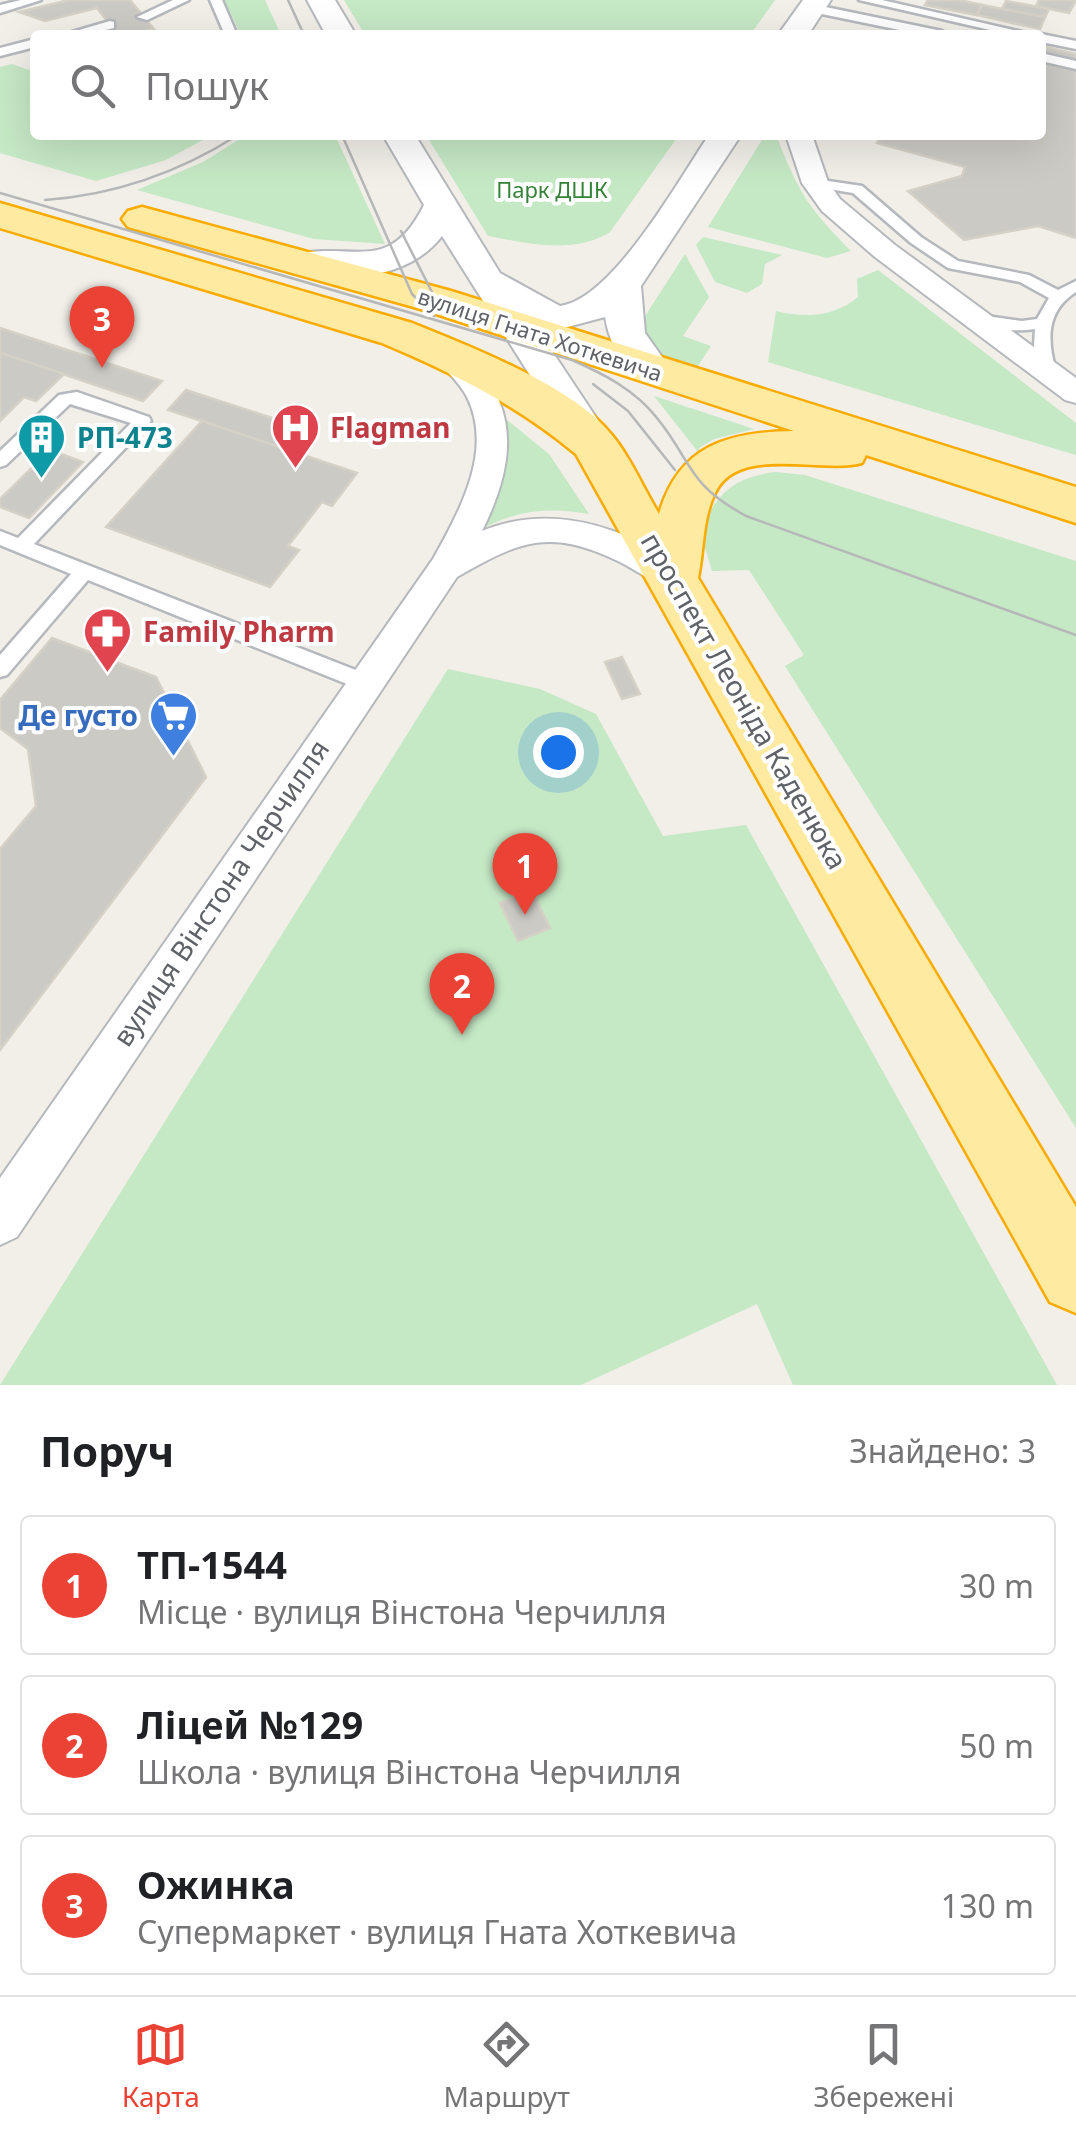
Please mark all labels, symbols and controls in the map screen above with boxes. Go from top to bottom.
search box [30,30,1046,140]
icon: search [65,58,120,113]
text: Пошук [145,59,269,111]
park label: Парк ДШК [496,174,608,204]
street label: вулиця Гната Хоткевича [414,280,666,388]
pin: 3 [70,286,134,368]
hospital icon: Flagman [269,402,321,470]
place label: Flagman [330,408,450,446]
building icon: РП-473 [16,412,68,480]
place label: РП-473 [77,418,173,456]
street label: проспект Леоніда Каденюка [633,525,857,876]
pharmacy icon: Family Pharm [82,606,134,674]
place label: Family Pharm [143,612,335,650]
supermarket icon: Де густо [147,690,199,758]
place label: Де густо [18,696,138,734]
your location [533,727,584,778]
street label: вулиця Вінстона Черчилля [103,732,337,1053]
pin: 1 [492,832,558,915]
pin: 2 [430,952,494,1035]
text: Поруч [40,1422,174,1479]
text: Знайдено: 3 [849,1429,1036,1472]
text: ТП-1544 [137,1538,287,1590]
text: 1 [65,1564,84,1607]
text: 30 m [959,1564,1034,1607]
text: Місце · вулиця Вінстона Черчилля [137,1590,667,1633]
text: Ліцей №129 [137,1698,363,1750]
text: 2 [65,1724,84,1767]
text: 50 m [959,1724,1034,1767]
text: Школа · вулиця Вінстона Черчилля [137,1750,682,1793]
text: Ожинка [137,1858,295,1910]
text: 3 [65,1884,84,1927]
text: 130 m [941,1884,1034,1927]
text: Супермаркет · вулиця Гната Хоткевича [137,1910,737,1953]
tab: Карта [122,2017,200,2115]
tab: Маршрут [443,2017,570,2115]
tab: Збережені [813,2017,954,2115]

